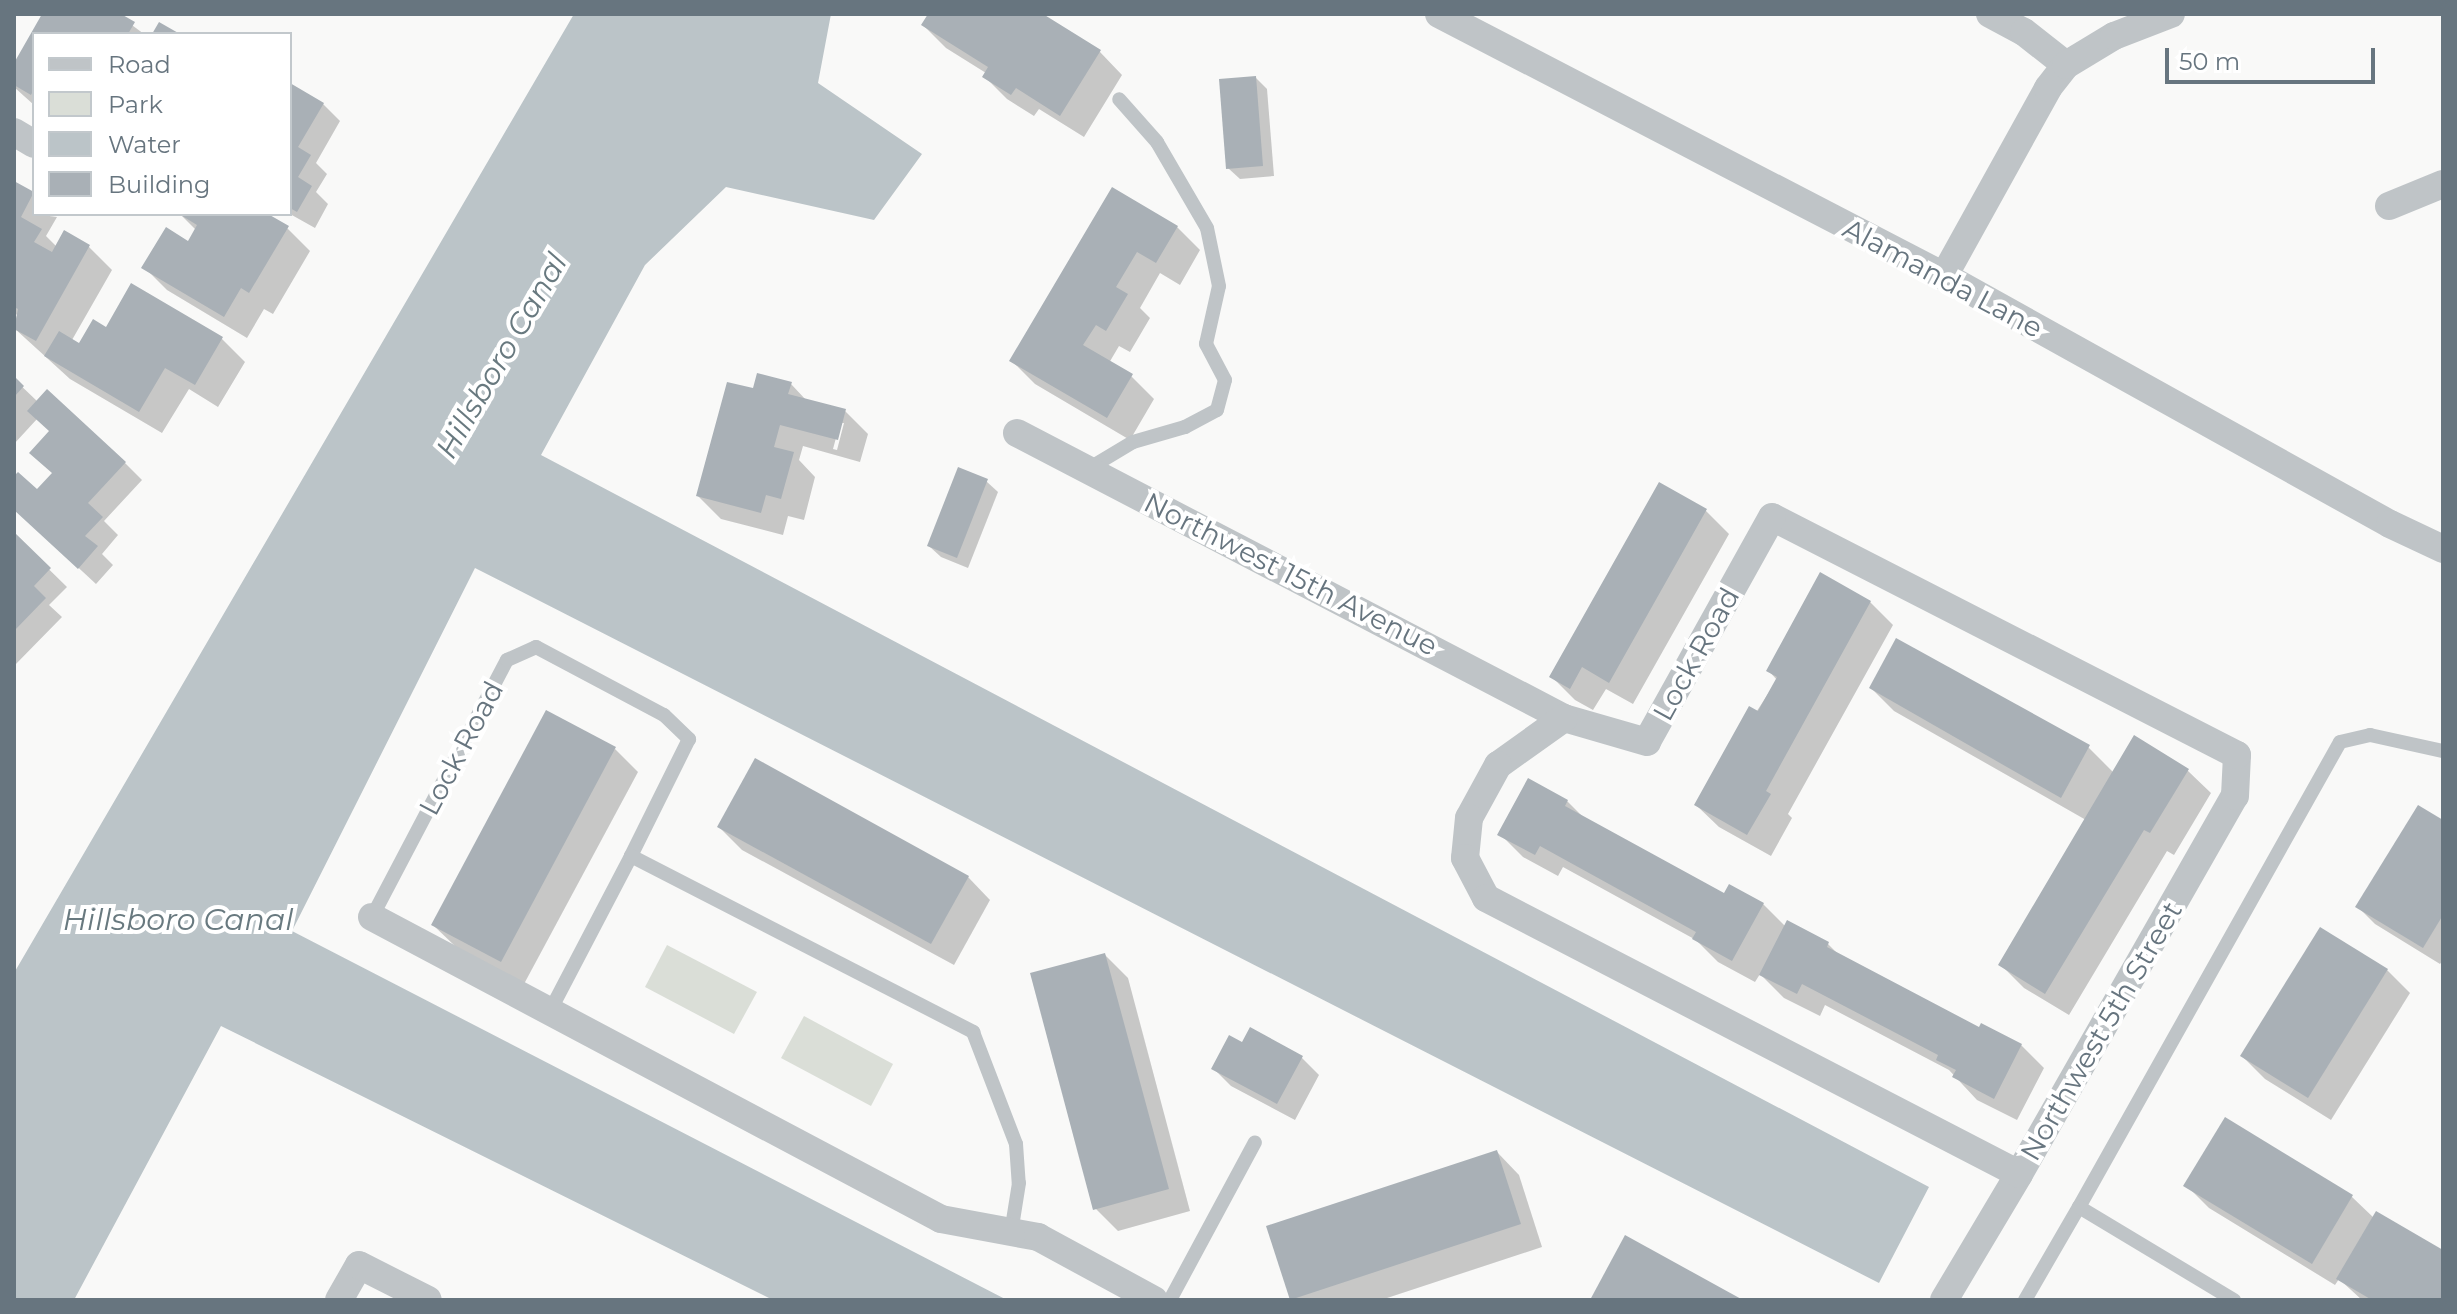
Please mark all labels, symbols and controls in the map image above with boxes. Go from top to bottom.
legend [32,32,292,216]
scale bar [2169,32,2379,82]
text: 50 m [2179,47,2240,76]
text: Road [108,50,171,79]
text: Park [108,90,163,119]
text: Water [108,130,181,159]
text: Building [108,170,211,199]
street label: Alamanda Lane [1838,211,2048,345]
water label: Hillsboro Canal [429,247,575,465]
street label: Northwest 15th Avenue [1139,485,1443,663]
street label: Lock Road [1646,582,1746,726]
street label: Lock Road [412,675,510,821]
street label: Northwest 5th Street [2013,895,2189,1167]
water label: Hillsboro Canal [63,902,293,938]

